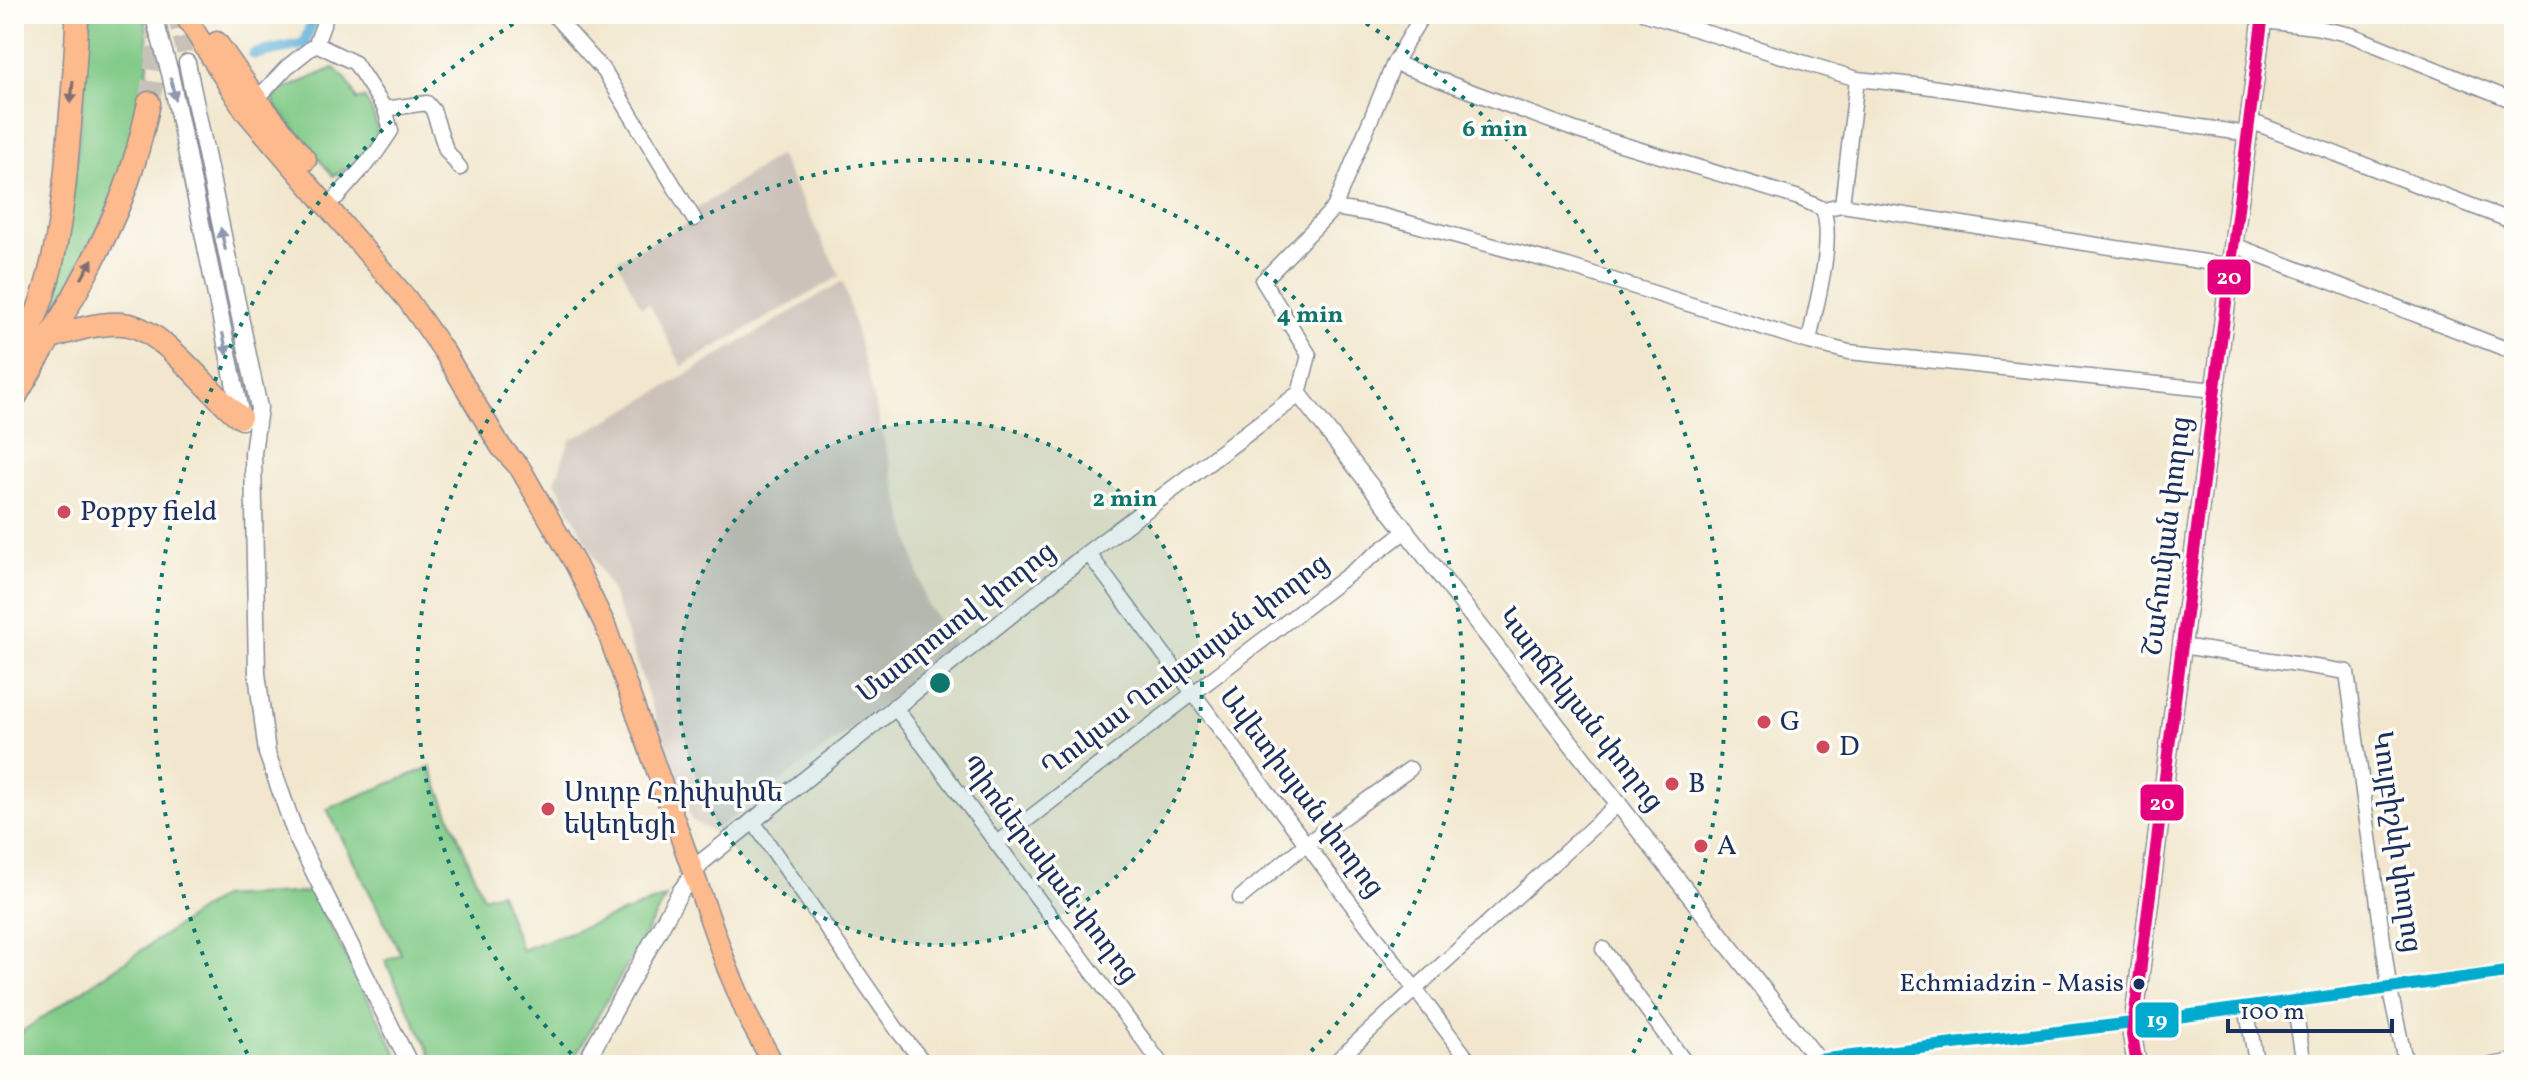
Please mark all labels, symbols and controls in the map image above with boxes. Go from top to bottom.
one-way arrow [167,77,180,102]
one-way arrow [65,80,78,105]
text: 6 min [1462,113,1528,147]
one-way arrow [216,226,229,251]
one-way arrow [80,258,94,281]
line badge: 20 [2206,258,2252,296]
text: 20 [2217,263,2241,294]
text: 4 min [1277,299,1344,333]
one-way arrow [219,332,232,357]
street label: Շահումյան փողոց [2134,414,2202,658]
text: 2 min [1093,483,1158,517]
place label: Poppy field [80,493,217,532]
marker: Poppy field [55,503,73,521]
street label: Մատրոսով փողոց [849,533,1065,713]
street label: Ղուկաս Ղուկասյան փողոց [1034,545,1338,787]
street label: Կարճիկյան փողոց [1488,600,1672,820]
centre of rings [926,669,954,697]
street label: Ավետիսյան փողոց [1209,680,1393,906]
place label: G [1780,703,1800,742]
marker: G [1755,713,1773,731]
place label: D [1839,728,1859,767]
street label: Կույբիշևի փողոց [2361,729,2431,955]
marker: D [1814,738,1832,756]
street label: Պիոներական փողոց [950,748,1148,992]
place label: B [1688,765,1705,804]
place label: Սուրբ Հռիփսիմե եկեղեցի [564,774,783,845]
marker: B [1663,775,1681,793]
line badge: 20 [2139,783,2185,822]
text: 20 [2150,789,2174,820]
marker: Սուրբ Հռիփսիմե եկեղեցի [539,800,557,818]
place label: A [1717,827,1737,866]
marker: A [1692,837,1710,855]
place label: Echmiadzin - Masis [1900,966,2124,1002]
marker: Echmiadzin - Masis [2131,976,2147,992]
scale bar [2228,983,2392,1033]
text: 100 m [2240,996,2305,1030]
line badge: 19 [2134,1001,2180,1039]
text: 19 [2147,1006,2168,1037]

